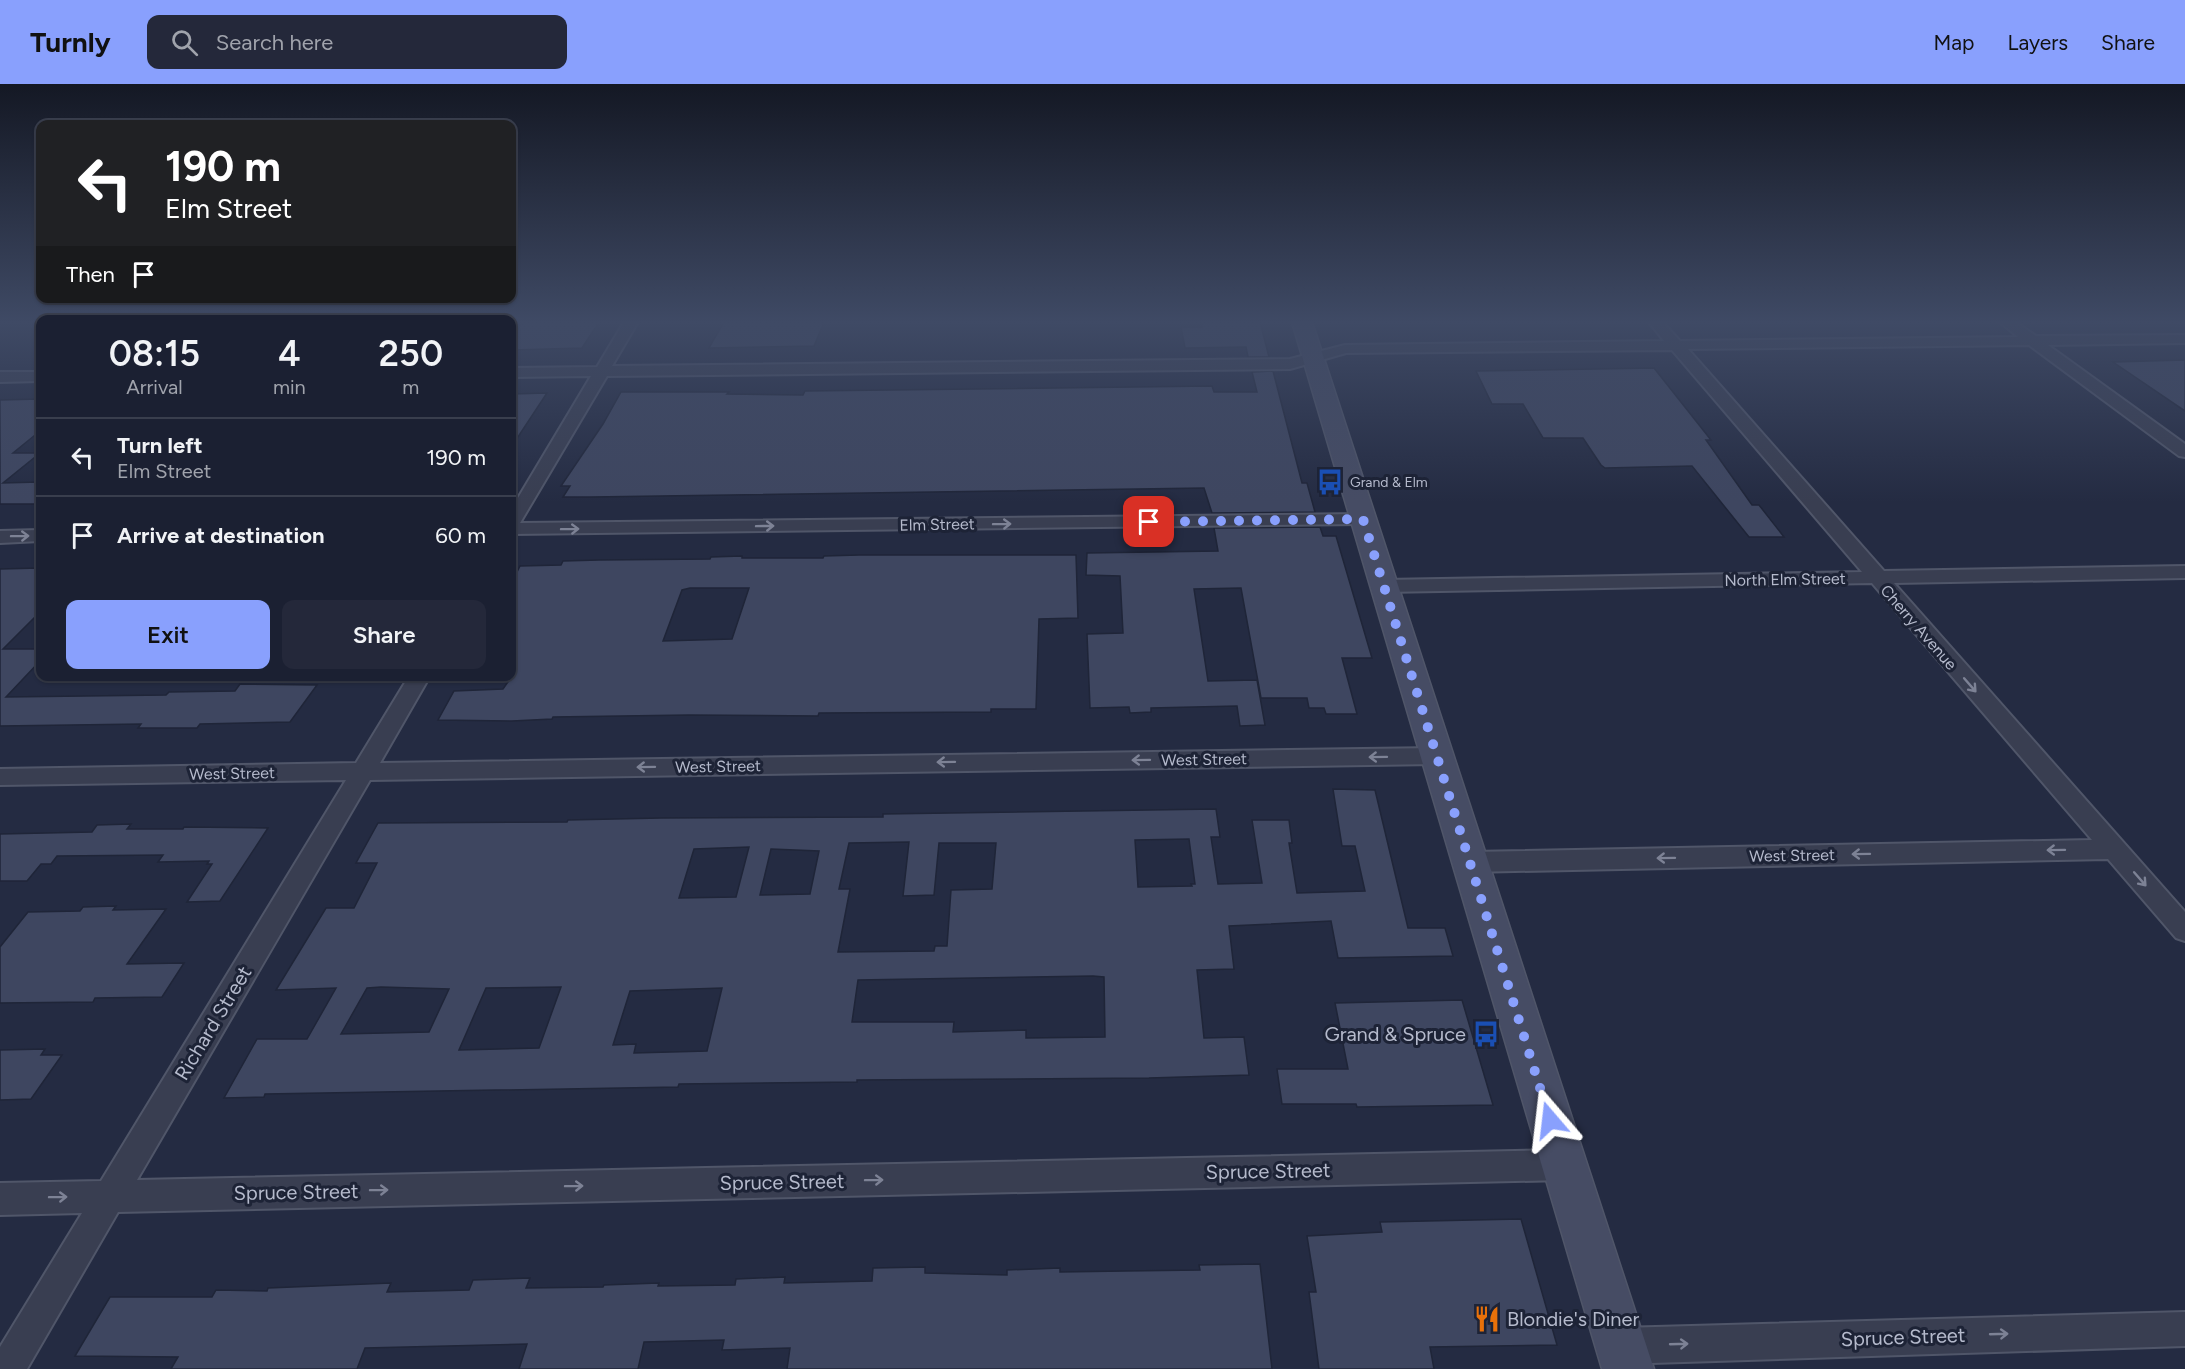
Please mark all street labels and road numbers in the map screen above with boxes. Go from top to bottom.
street label: Elm Street [899,514,975,535]
street label: North Elm Street [1724,569,1846,590]
street label: Cherry Avenue [1877,581,1961,674]
street label: West Street [1161,749,1247,770]
street label: West Street [675,756,761,777]
street label: West Street [189,763,275,784]
street label: West Street [1749,845,1835,866]
street label: Richard Street [170,962,256,1084]
street label: Spruce Street [1205,1158,1331,1184]
street label: Spruce Street [719,1169,845,1195]
street label: Spruce Street [233,1179,359,1205]
street label: Spruce Street [1840,1323,1966,1351]

